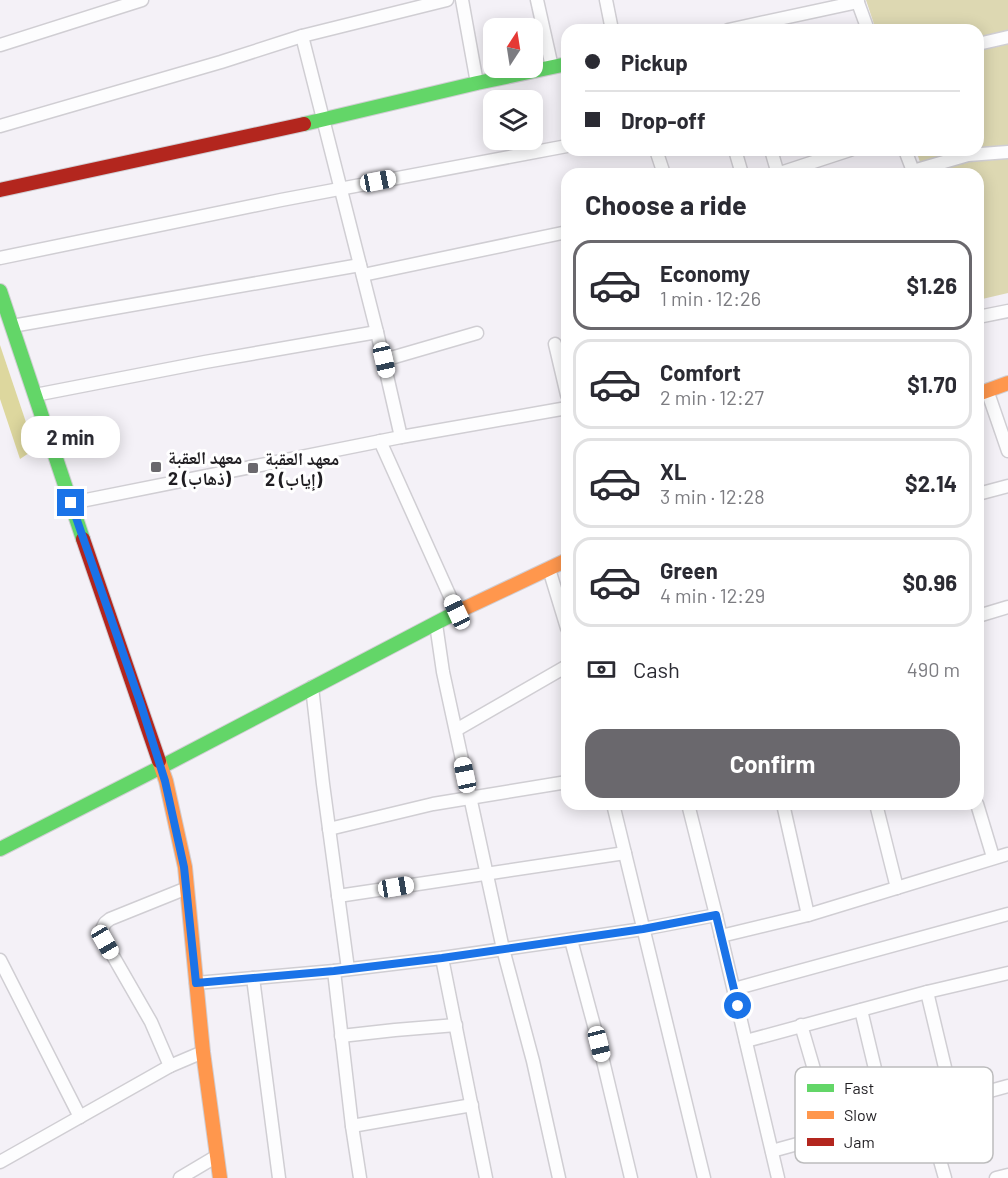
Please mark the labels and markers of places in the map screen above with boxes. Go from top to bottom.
place label: معهد العقبة 2 (ذهاب) [168,446,242,490]
place label: معهد العقبة 2 (إياب) [265,447,339,491]
marker: معهد العقبة 2 (ذهاب) [149,460,163,474]
marker: معهد العقبة 2 (إياب) [246,461,260,475]

